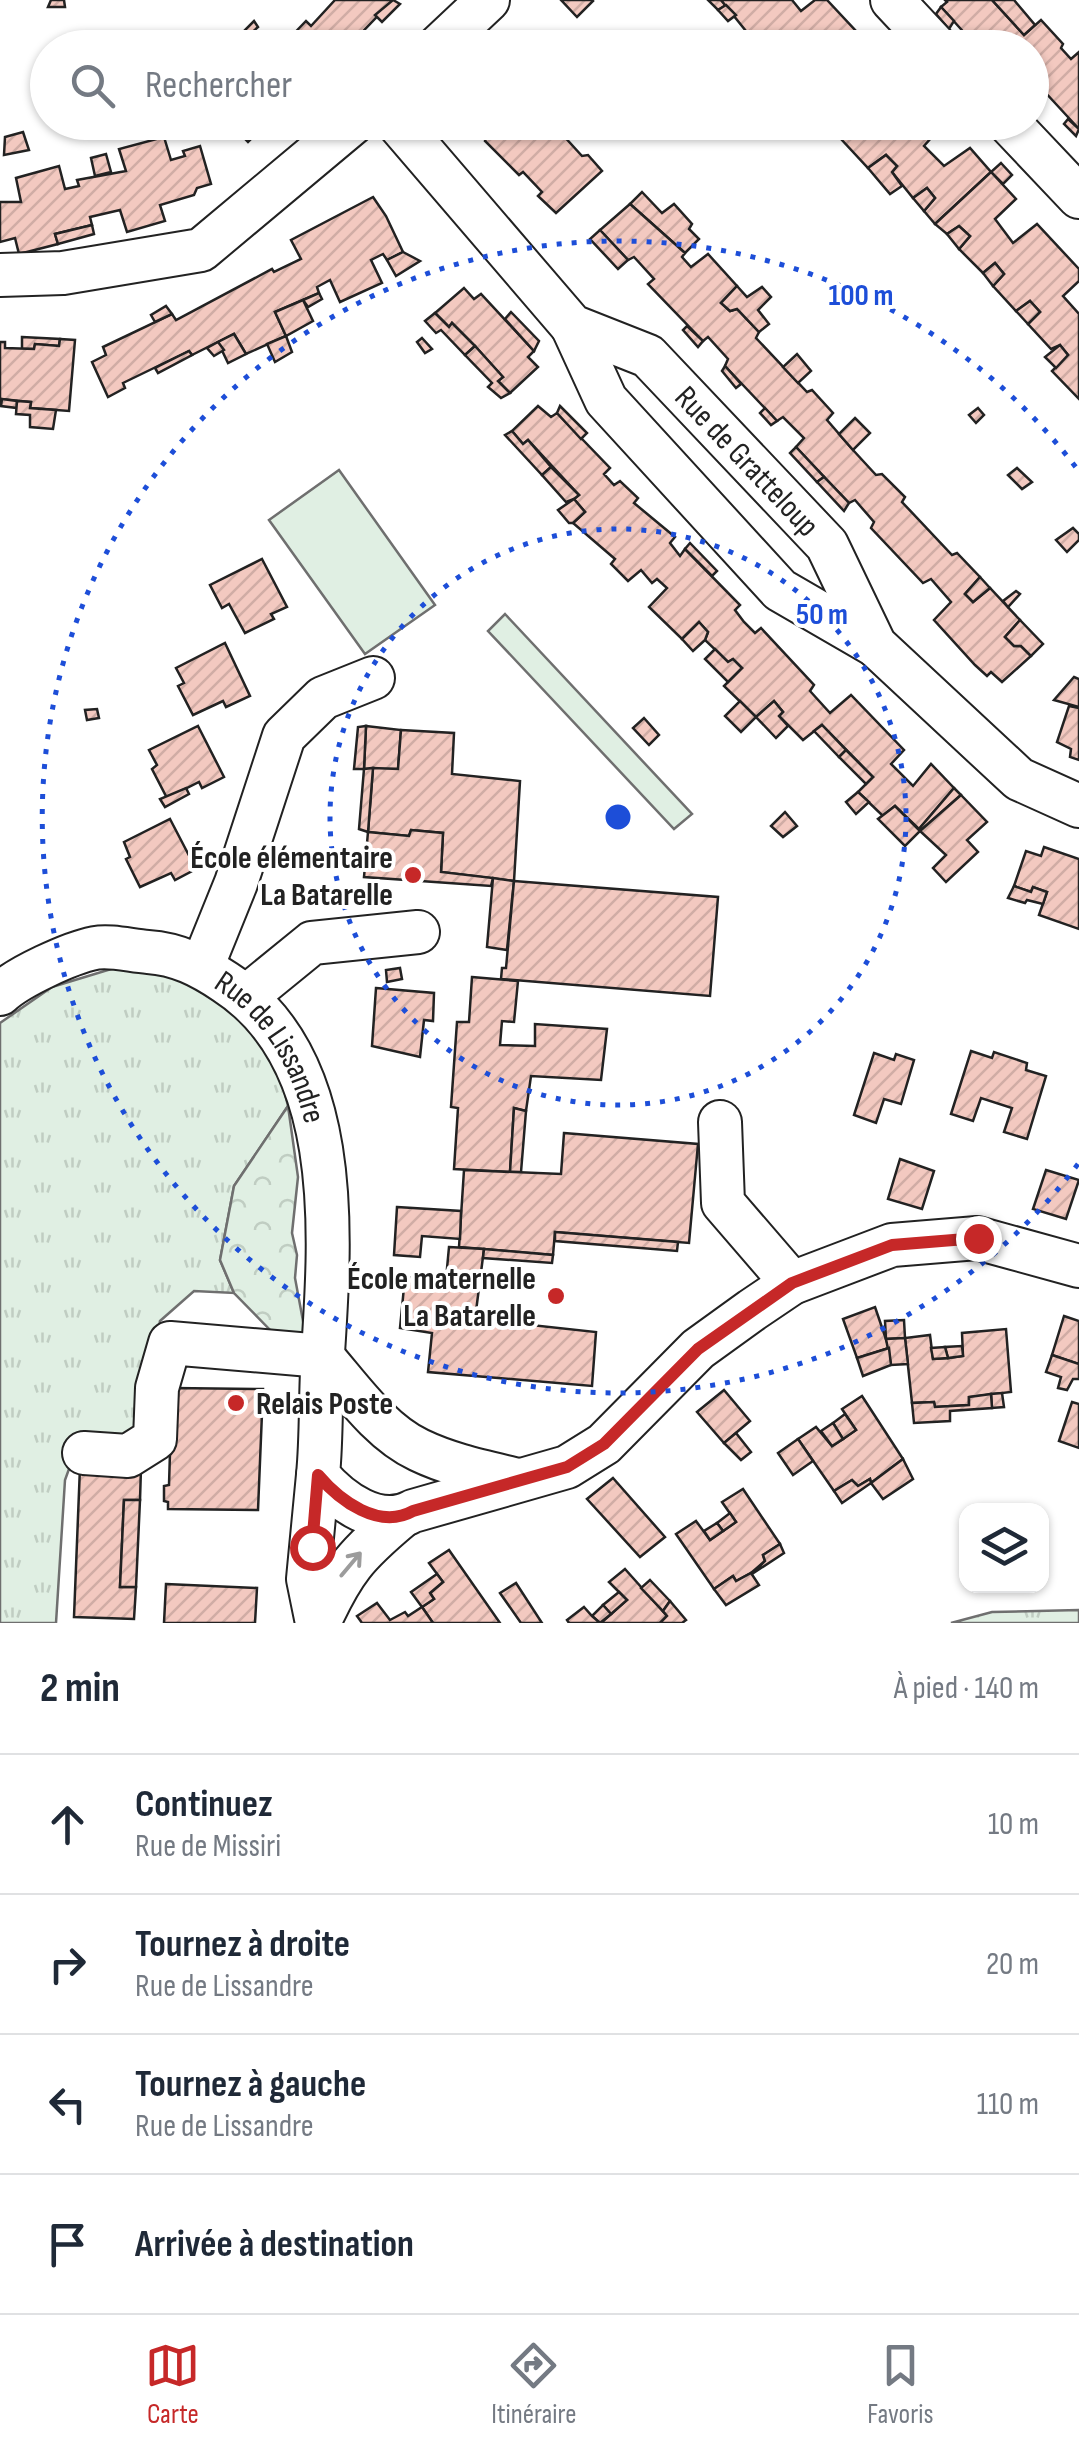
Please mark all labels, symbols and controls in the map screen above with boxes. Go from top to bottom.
search box [30,30,1049,140]
icon: search [65,58,120,113]
text: Rechercher [145,63,292,108]
text: 100 m [829,278,893,314]
street label: Rue de Gratteloup [666,379,827,545]
text: 50 m [796,597,848,633]
centre of rings [600,799,636,835]
place label: École élémentaire La Batarelle [190,839,393,915]
marker: École élémentaire La Batarelle [402,864,424,886]
street label: Rue de Lissandre [207,963,333,1127]
route end [956,1216,1002,1262]
place label: École maternelle La Batarelle [347,1260,536,1336]
marker: École maternelle La Batarelle [545,1285,567,1307]
place label: Relais Poste [256,1385,393,1424]
marker: Relais Poste [225,1392,247,1414]
map controls [959,1503,1049,1593]
button: layers [959,1503,1049,1593]
route start [290,1525,336,1571]
one-way arrow [339,1552,362,1577]
text: 2 min [40,1663,120,1714]
text: À pied · 140 m [894,1669,1039,1708]
text: Continuez [135,1782,273,1827]
icon: ahead [40,1797,95,1852]
text: 10 m [988,1805,1039,1844]
text: Rue de Missiri [135,1827,281,1866]
text: Tournez à droite [135,1922,350,1967]
icon: right [40,1937,95,1992]
text: 20 m [986,1945,1039,1984]
text: Rue de Lissandre [135,1967,314,2006]
text: Tournez à gauche [135,2062,366,2107]
icon: left [40,2077,95,2132]
text: 110 m [977,2085,1039,2124]
text: Rue de Lissandre [135,2107,314,2146]
icon: arrive [40,2217,95,2272]
text: Arrivée à destination [135,2222,414,2267]
tab: Carte [145,2338,200,2431]
tab: Itinéraire [491,2338,576,2431]
tab: Favoris [867,2338,934,2431]

